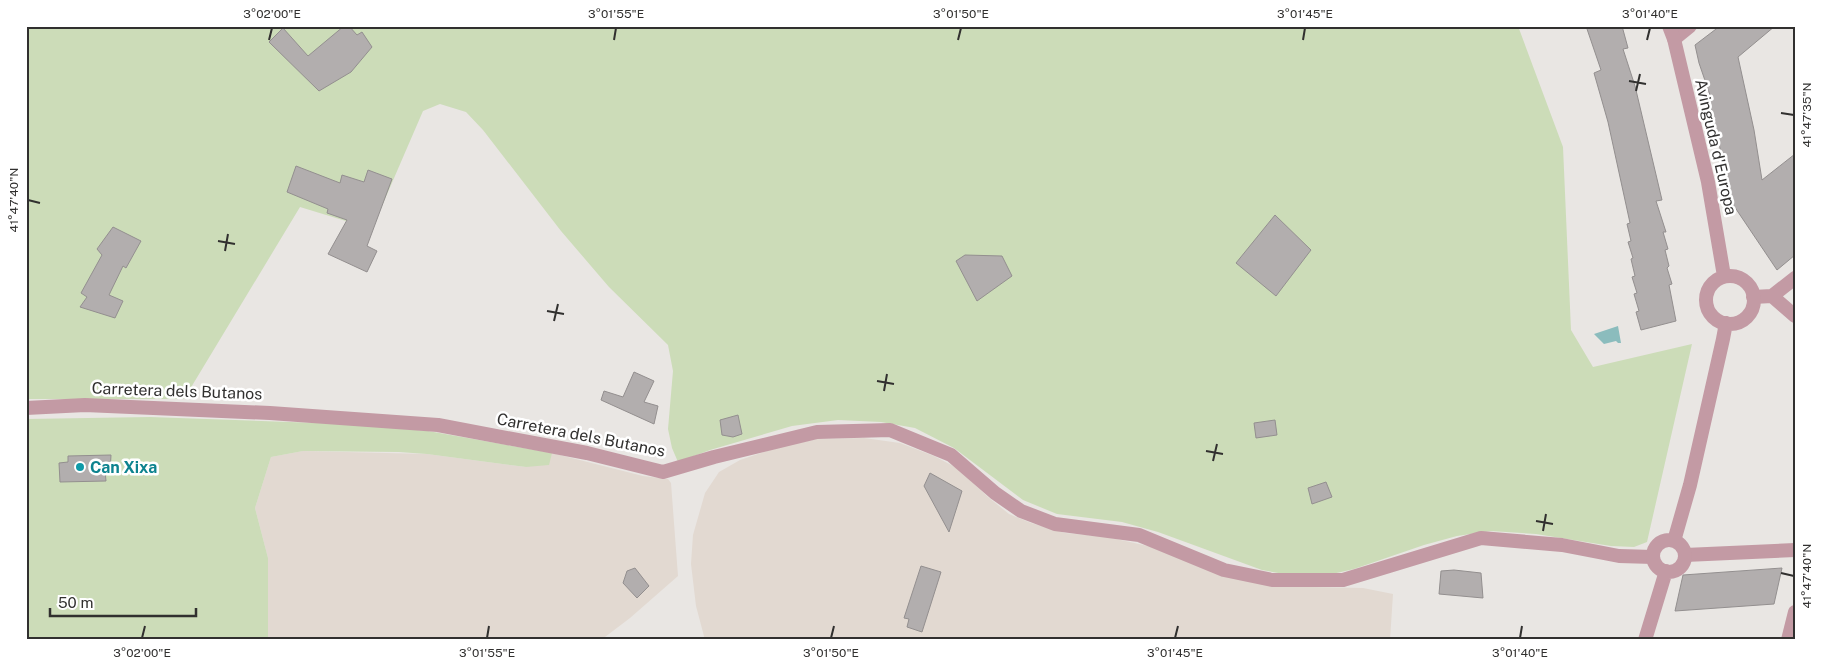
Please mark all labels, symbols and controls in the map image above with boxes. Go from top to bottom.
text: 3°02'00"E [243,7,301,21]
text: 3°01'55"E [588,7,644,21]
text: 3°01'50"E [933,7,989,21]
text: 3°01'45"E [1277,7,1333,21]
text: 3°01'40"E [1622,7,1678,21]
street label: Avinguda d'Europa [1691,77,1741,217]
text: 41°47'35"N [1800,82,1814,148]
text: 41°47'40"N [7,168,21,232]
street label: Carretera dels Butanos [91,379,263,403]
street label: Carretera dels Butanos [495,409,667,461]
place label: Can Xixa [90,458,157,477]
marker: Can Xixa [74,461,86,473]
text: 41°47'40"N [1800,544,1814,608]
scale bar [50,586,196,618]
text: 50 m [58,594,93,611]
text: 3°02'00"E [113,646,171,660]
text: 3°01'55"E [459,646,515,660]
text: 3°01'50"E [803,646,859,660]
text: 3°01'45"E [1147,646,1203,660]
text: 3°01'40"E [1492,646,1548,660]

